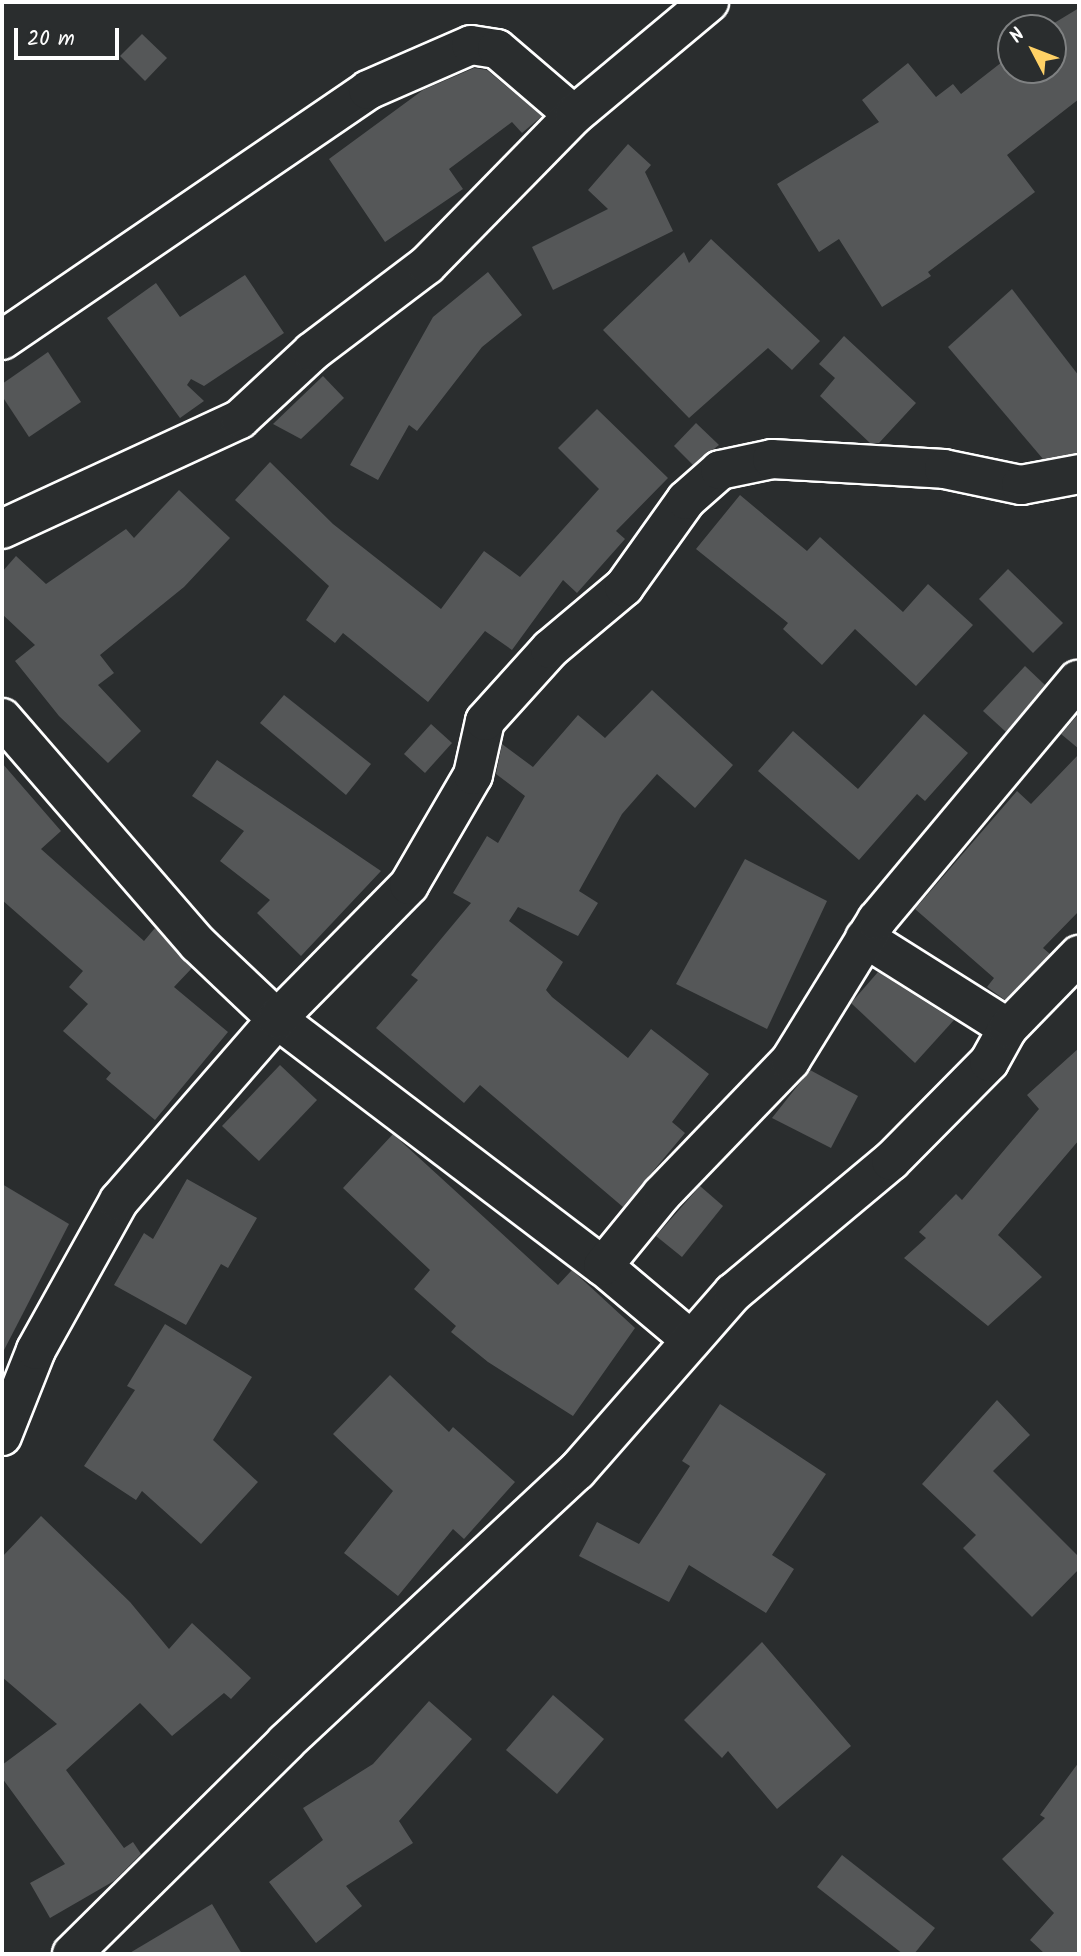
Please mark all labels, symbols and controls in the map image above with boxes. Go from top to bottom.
scale bar [18,14,122,58]
north arrow [997,14,1067,84]
text: N [1003,22,1033,51]
text: 20 m [27,23,75,56]

